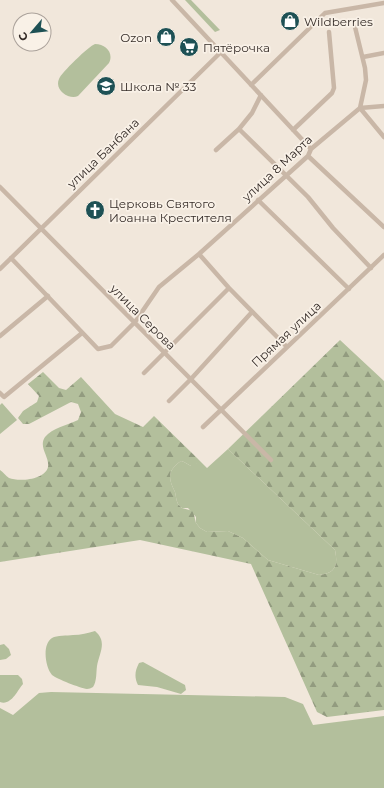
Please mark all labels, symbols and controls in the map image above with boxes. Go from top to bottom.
shop icon: Wildberries [279,10,301,32]
north arrow [12,12,52,52]
place label: Wildberries [304,14,373,29]
shop icon: Ozon [155,26,177,48]
text: С [15,30,31,44]
place label: Ozon [120,30,152,45]
supermarket icon: Пятёрочка [178,36,200,58]
place label: Пятёрочка [203,40,270,55]
school or university icon: Школа № 33 [95,75,117,97]
place label: Школа № 33 [120,79,196,94]
street label: улица Банбана [63,115,142,192]
street label: улица 8 Марта [238,132,315,205]
place label: Церковь Святого Иоанна Крестителя [109,196,232,225]
church icon: Церковь Святого Иоанна Крестителя [84,199,106,221]
street label: улица Серова [106,280,179,353]
street label: Прямая улица [248,298,324,370]

